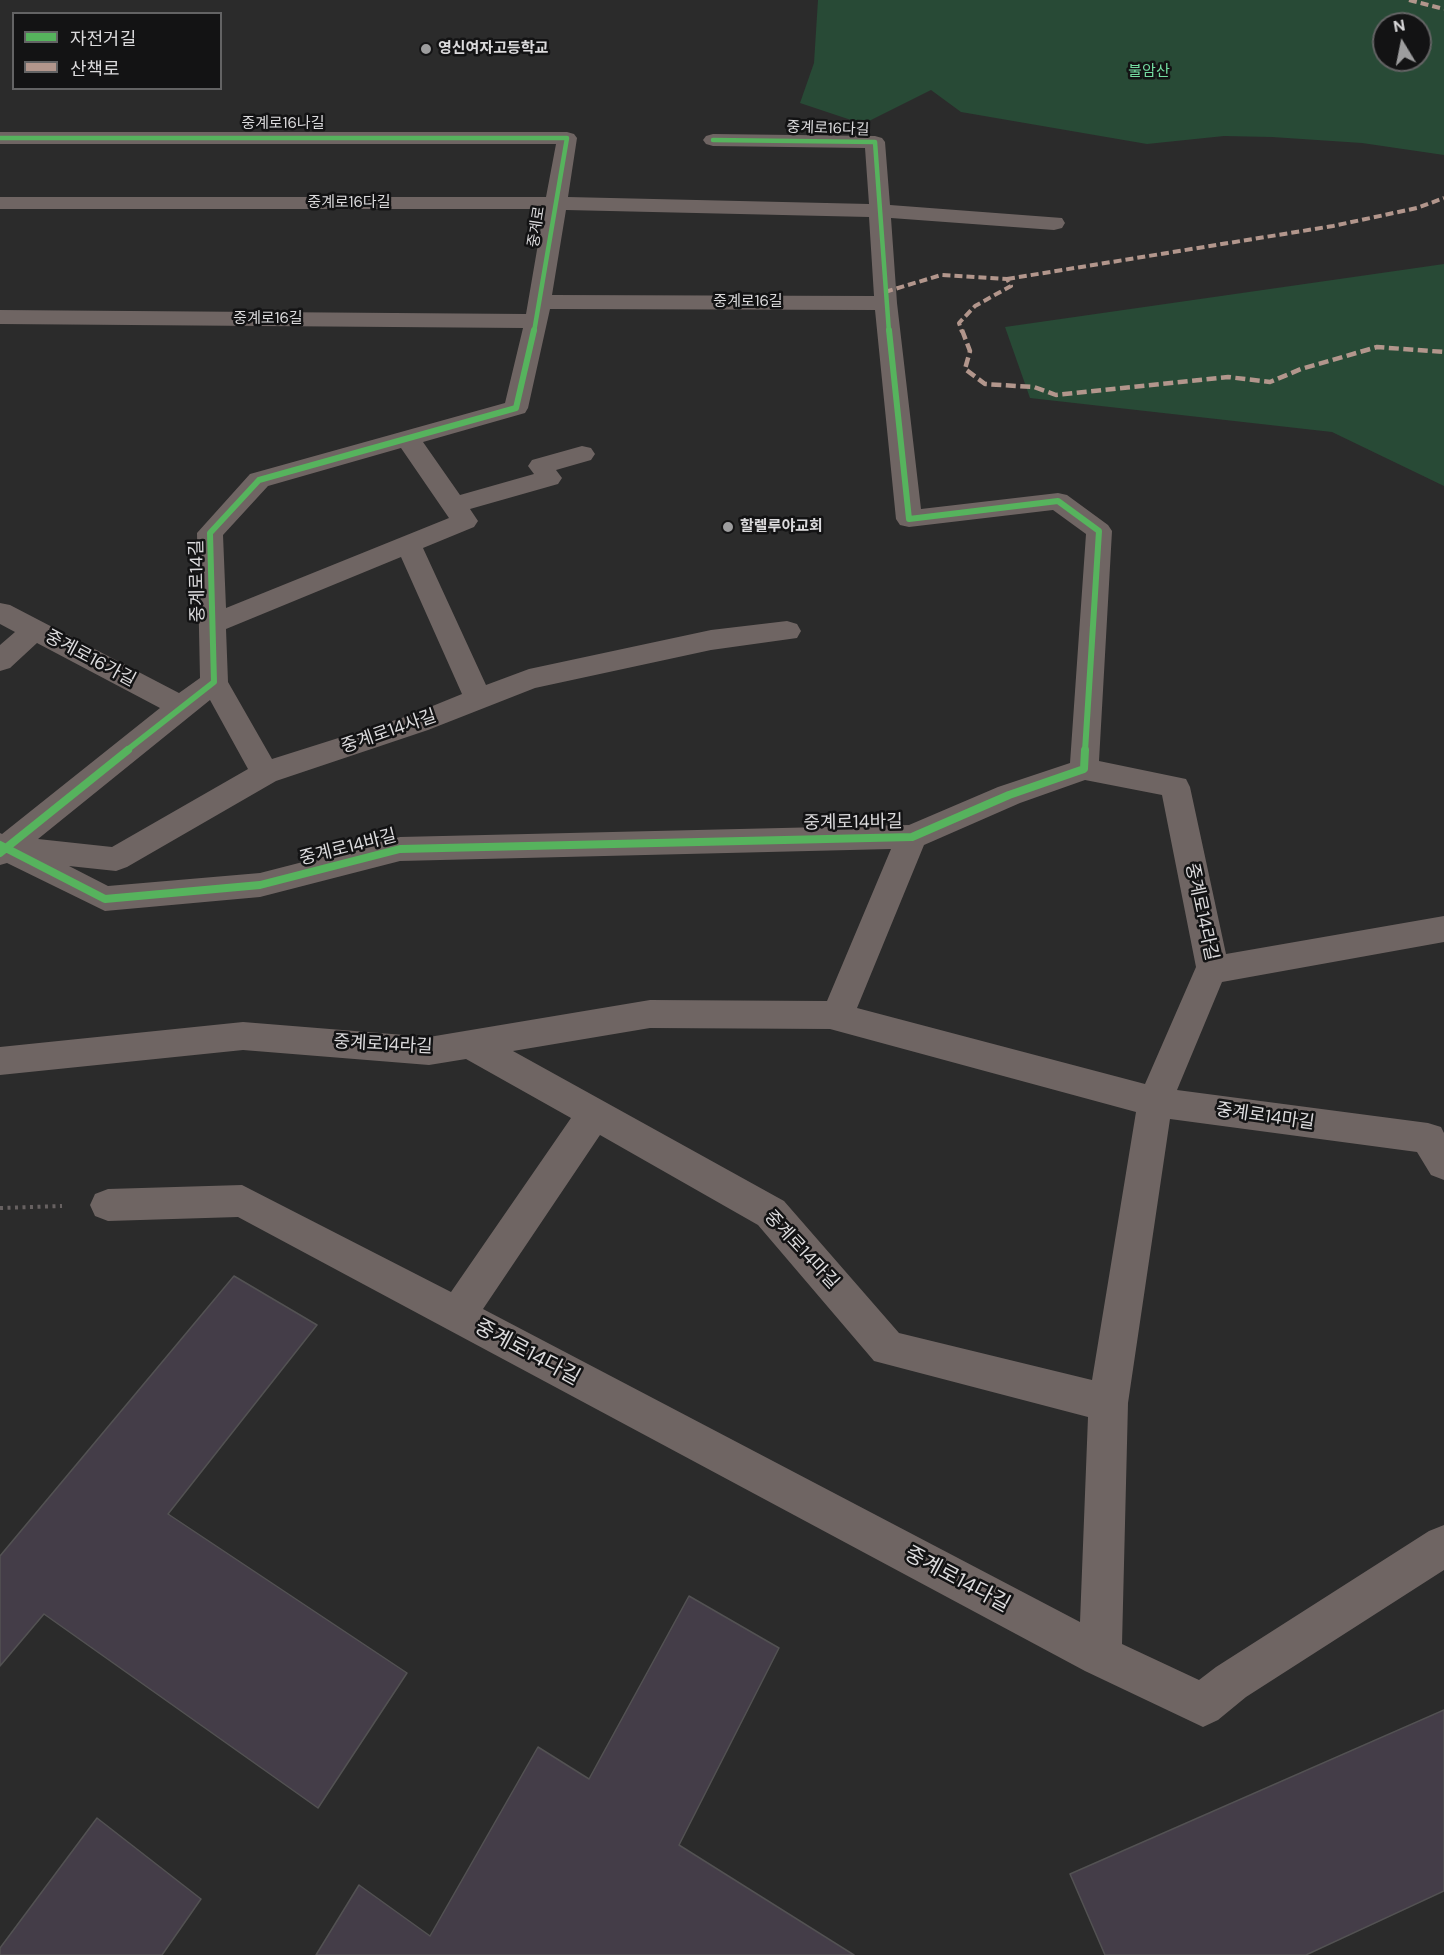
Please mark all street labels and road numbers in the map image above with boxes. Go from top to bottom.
street label: 중계로16나길 [241,115,325,133]
street label: 중계로16다길 [786,119,870,139]
street label: 중계로16다길 [307,194,391,212]
street label: 중계로 [525,205,549,249]
street label: 중계로16길 [713,293,783,311]
street label: 중계로16길 [233,310,303,328]
street label: 중계로14길 [186,539,210,623]
street label: 중계로16가길 [41,626,139,692]
street label: 중계로14사길 [339,706,439,758]
street label: 중계로14바길 [803,811,903,835]
street label: 중계로14바길 [297,826,399,870]
street label: 중계로14라길 [1180,861,1222,963]
street label: 중계로14라길 [333,1032,433,1058]
street label: 중계로14마길 [1214,1099,1316,1135]
street label: 중계로14마길 [759,1206,843,1294]
street label: 중계로14다길 [470,1315,584,1391]
street label: 중계로14다길 [900,1542,1014,1618]

